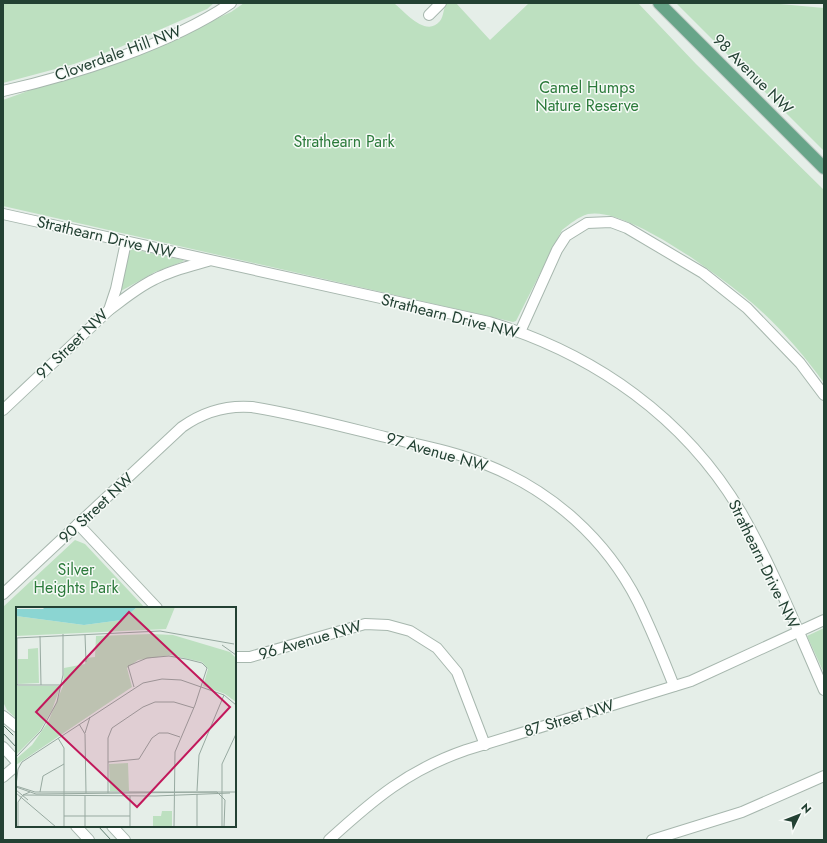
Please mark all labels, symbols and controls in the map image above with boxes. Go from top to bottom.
street label: Cloverdale Hill NW [51,19,185,87]
street label: 98 Avenue NW [708,29,799,120]
park label: Camel Humps Nature Reserve [535,76,639,117]
park label: Strathearn Park [293,130,396,153]
street label: Strathearn Drive NW [35,210,178,264]
street label: Strathearn Drive NW [379,288,521,344]
street label: 91 Street NW [31,304,113,384]
street label: 97 Avenue NW [383,426,491,478]
street label: 90 Street NW [53,467,139,549]
street label: Strathearn Drive NW [723,495,805,633]
park label: Silver Heights Park [34,558,119,599]
inset map [16,607,236,827]
street label: 96 Avenue NW [256,614,364,666]
street label: 87 Street NW [521,693,617,743]
north arrow [779,795,819,835]
text: N [797,800,815,817]

